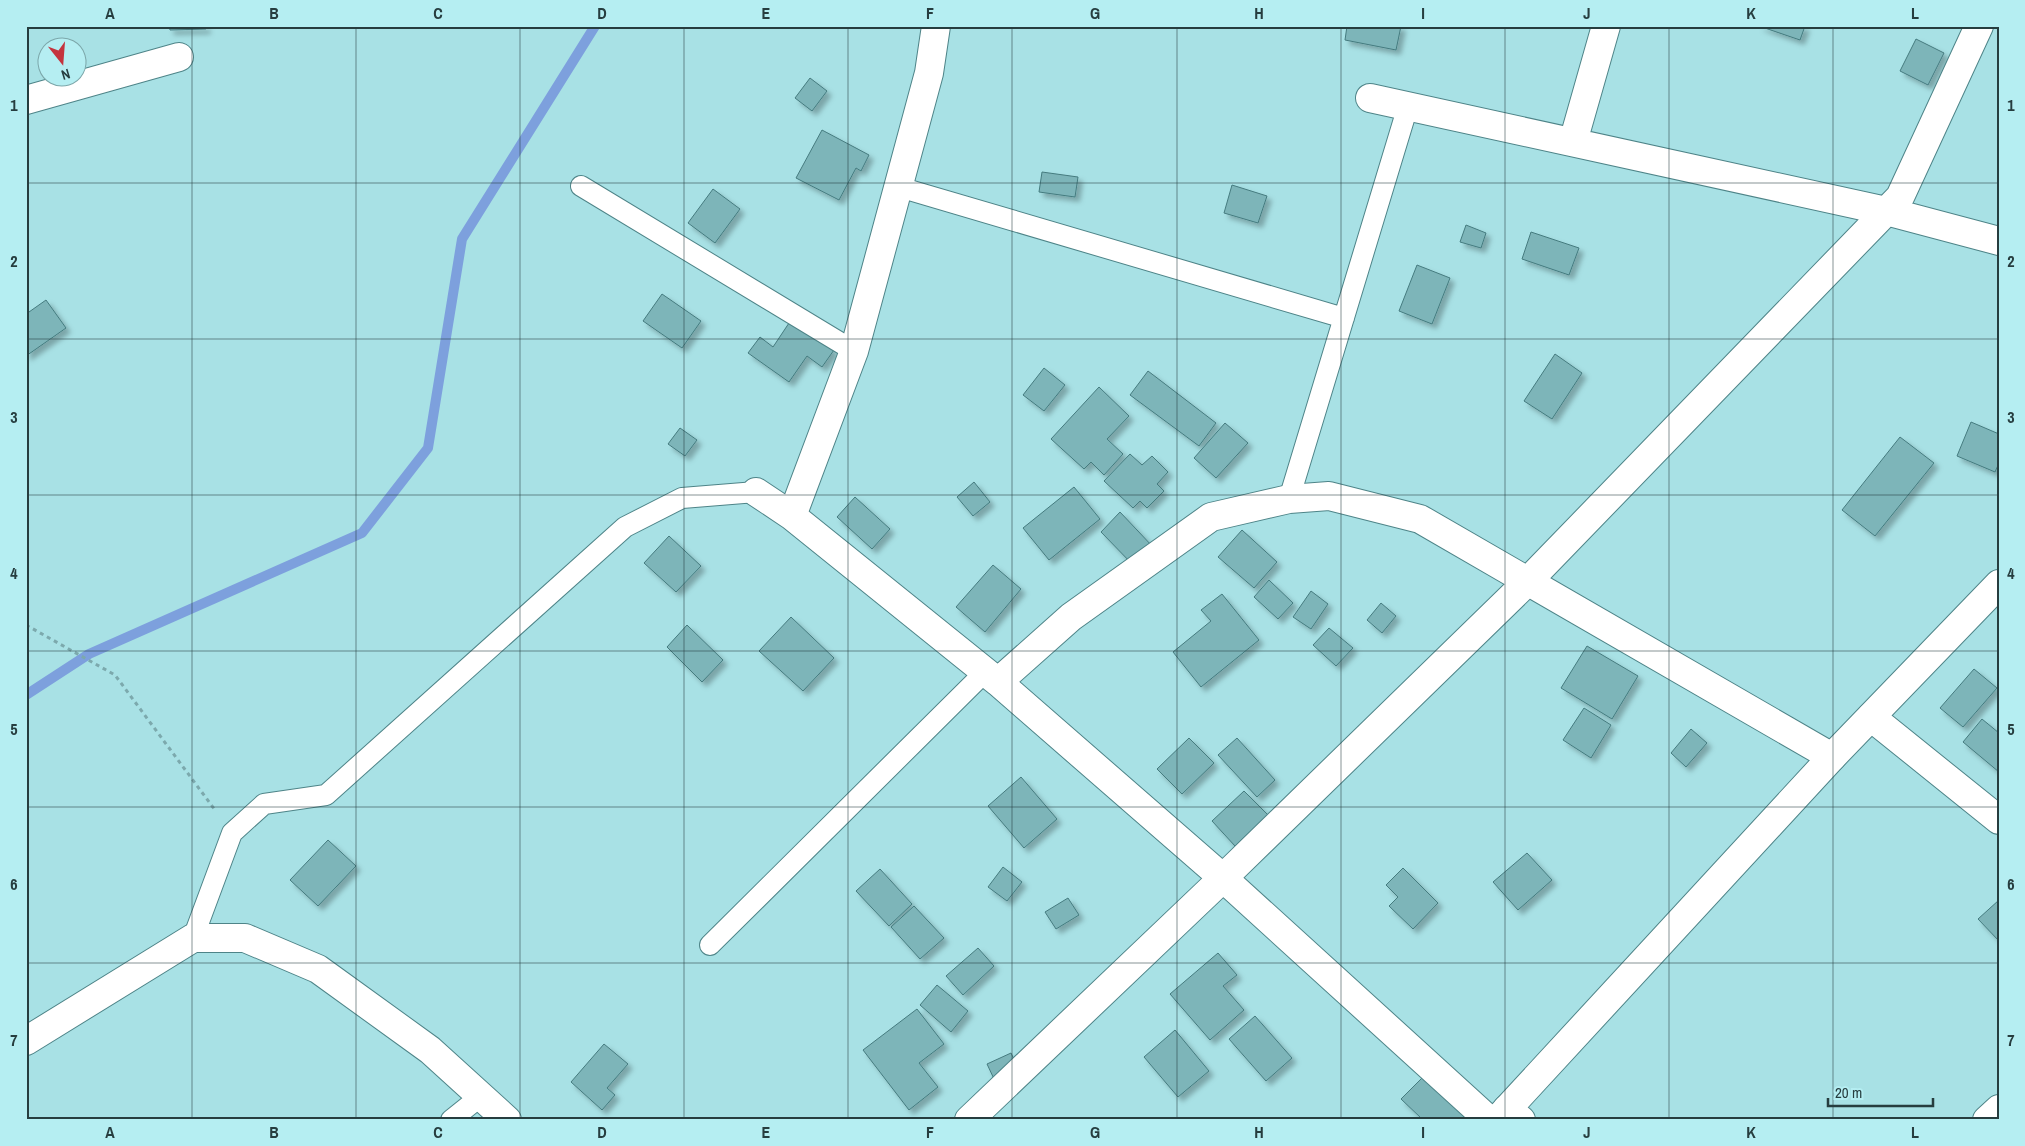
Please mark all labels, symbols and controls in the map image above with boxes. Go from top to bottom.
text: A [105,2,115,24]
text: B [269,2,279,24]
text: C [433,2,443,24]
text: D [597,2,607,24]
text: E [762,2,771,24]
text: F [926,2,934,24]
text: G [1090,2,1100,24]
text: H [1254,2,1264,24]
text: I [1421,2,1425,24]
text: J [1583,2,1591,24]
text: K [1746,2,1756,24]
text: L [1911,2,1919,24]
north arrow [38,38,88,88]
text: N [59,65,72,84]
text: 1 [10,94,18,116]
text: 1 [2007,94,2015,116]
text: 2 [10,250,18,272]
text: 2 [2007,250,2015,272]
text: 3 [10,406,18,428]
text: 3 [2007,406,2015,428]
text: 4 [10,562,18,584]
text: 4 [2007,562,2015,584]
text: 5 [10,718,18,740]
text: 5 [2007,718,2015,740]
text: 6 [10,873,18,895]
text: 6 [2007,873,2015,895]
text: 7 [10,1029,18,1051]
text: 7 [2007,1029,2015,1051]
scale bar [1828,1076,1932,1108]
text: 20 m [1835,1082,1862,1103]
text: A [105,1121,115,1143]
text: B [269,1121,279,1143]
text: C [433,1121,443,1143]
text: D [597,1121,607,1143]
text: E [762,1121,771,1143]
text: F [926,1121,934,1143]
text: G [1090,1121,1100,1143]
text: H [1254,1121,1264,1143]
text: I [1421,1121,1425,1143]
text: J [1583,1121,1591,1143]
text: K [1746,1121,1756,1143]
text: L [1911,1121,1919,1143]

